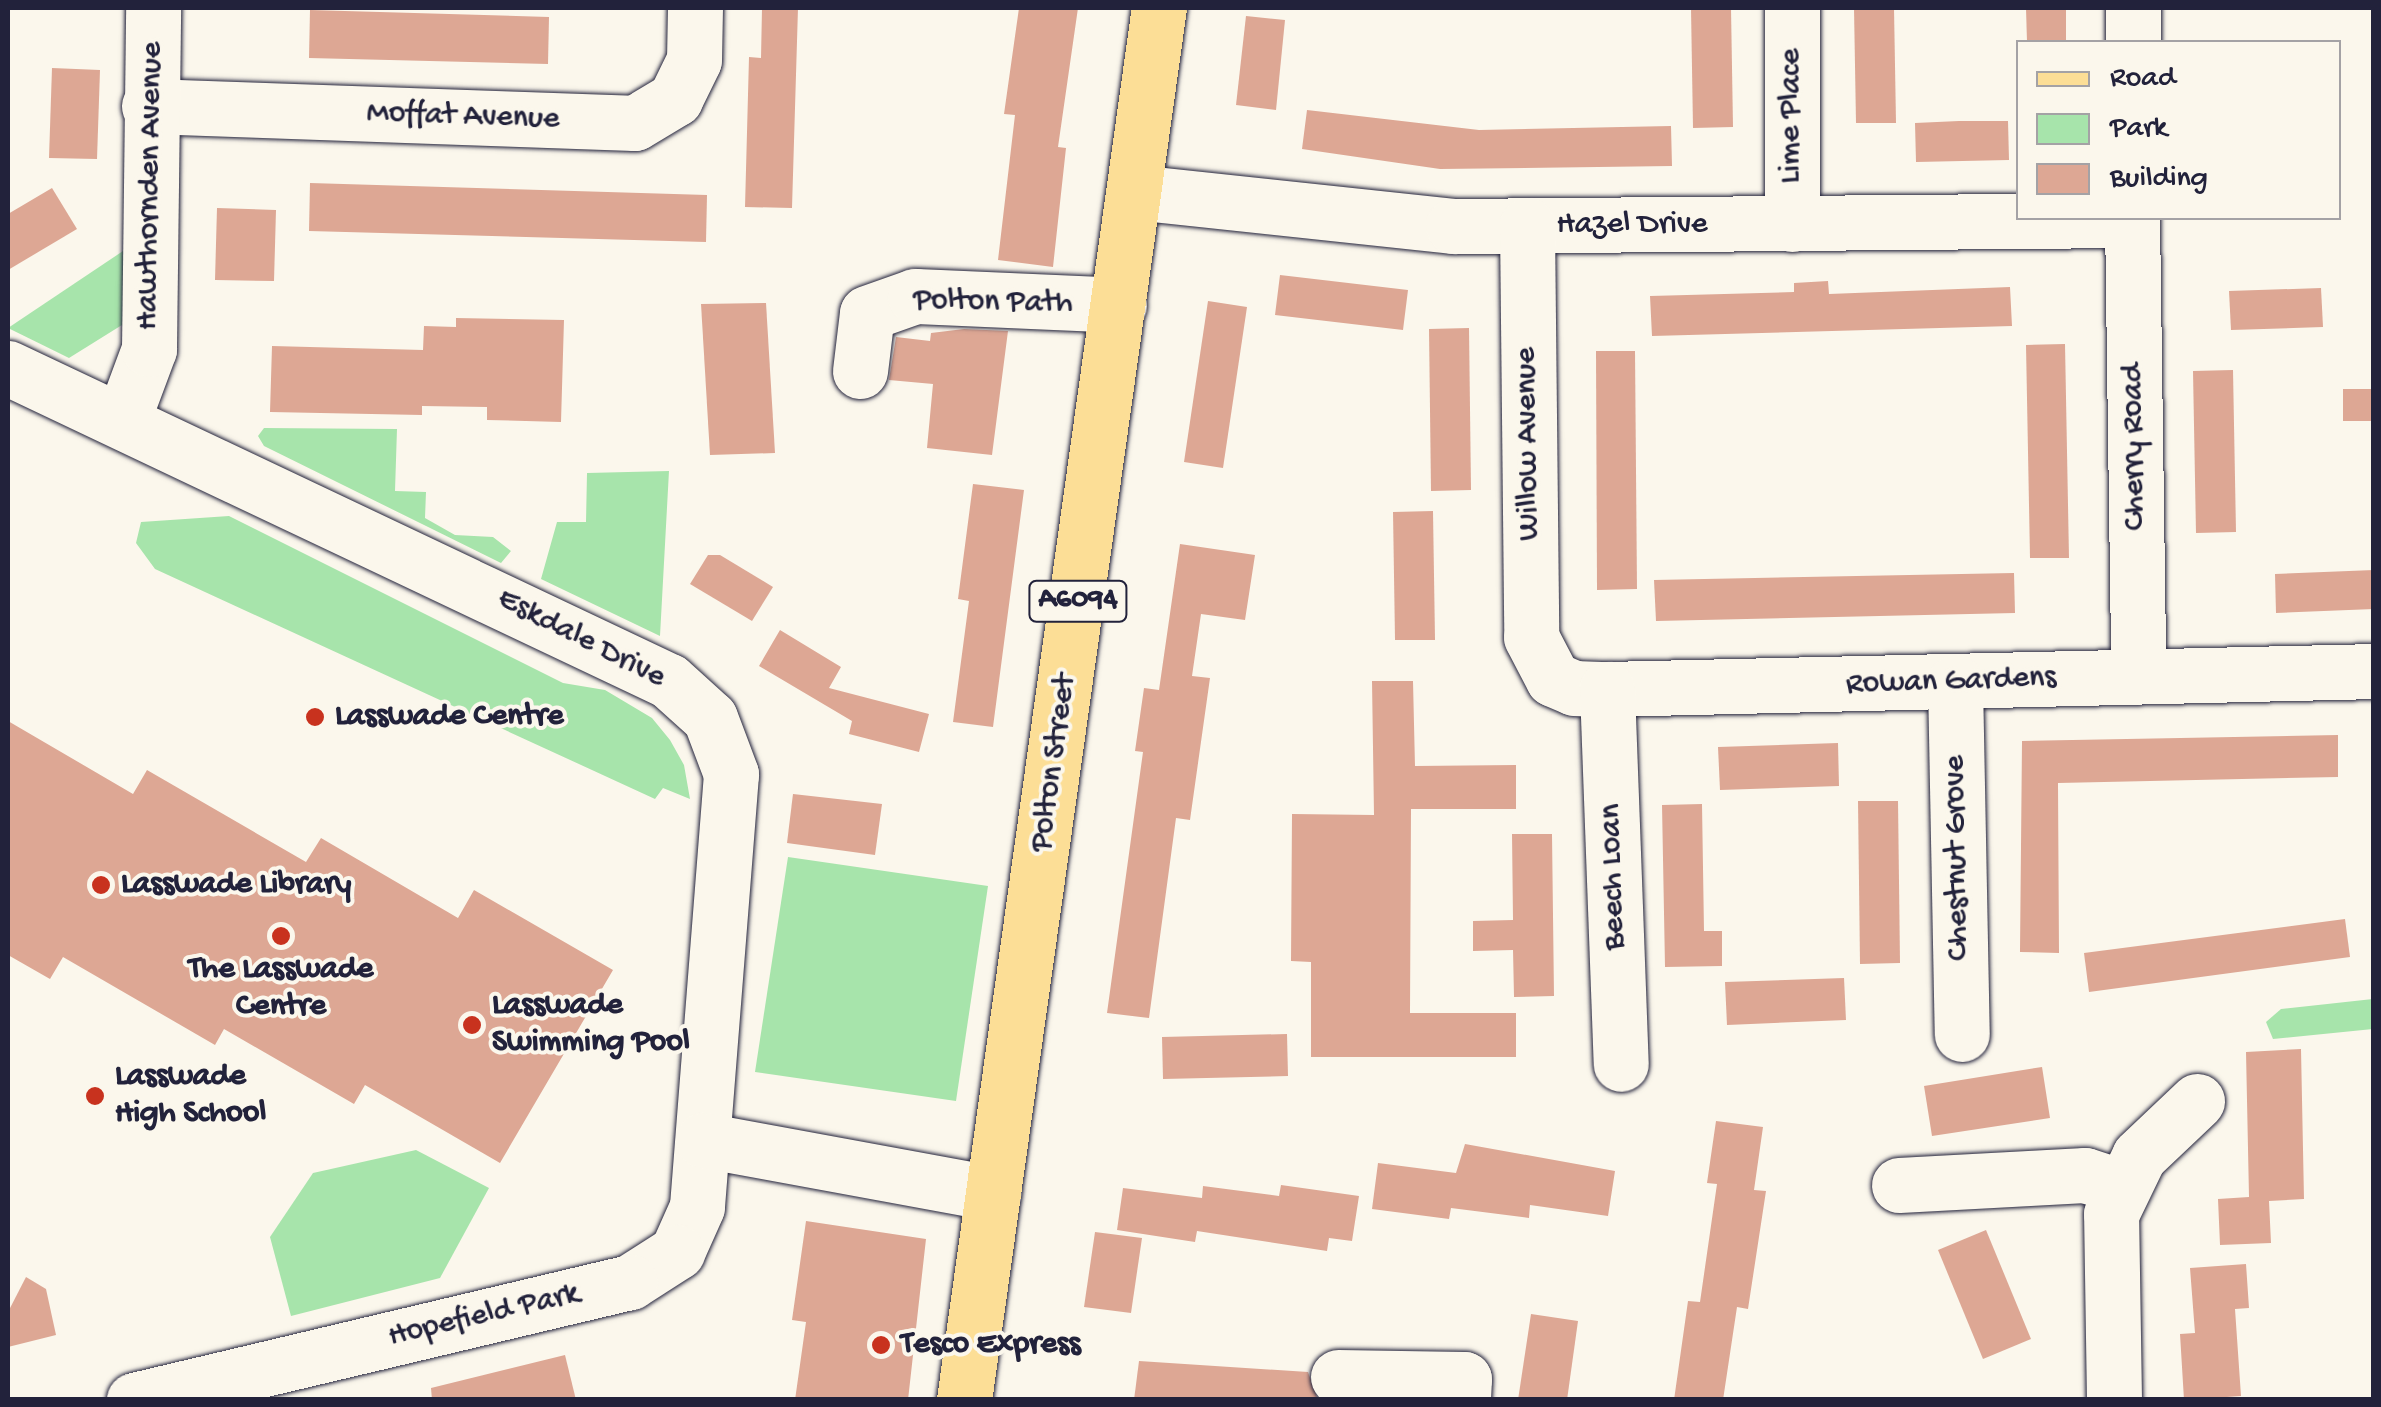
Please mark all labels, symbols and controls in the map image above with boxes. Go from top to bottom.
legend [2016,40,2341,220]
street label: Hawthornden Avenue [129,41,173,331]
street label: Lime Place [1773,48,1811,184]
text: Road [2110,62,2176,97]
street label: Moffat Avenue [366,94,560,140]
text: Park [2110,112,2167,147]
text: Building [2110,162,2208,197]
street label: Hazel Drive [1556,206,1708,244]
street label: Polton Path [913,282,1073,324]
street label: Willow Avenue [1508,347,1550,541]
street label: Cherry Road [2114,363,2156,531]
road number: A6094 [1028,576,1128,626]
street label: Eskdale Drive [491,580,671,698]
street label: Rowan Gardens [1845,659,2057,705]
street label: Polton Street [1024,672,1086,854]
place label: Lasswade Centre [335,698,563,736]
marker: Lasswade Centre [304,706,326,728]
street label: Chestnut Grove [1937,755,1979,961]
street label: Beech Loan [1592,803,1636,951]
place label: Lasswade Library [121,866,351,904]
marker: Lasswade Library [90,874,112,896]
marker: The Lasswade Centre [270,925,292,947]
place label: The Lasswade Centre [189,952,373,1027]
place label: Lasswade Swimming Pool [492,988,690,1063]
marker: Lasswade Swimming Pool [461,1014,483,1036]
place label: Lasswade High School [115,1059,266,1134]
marker: Lasswade High School [84,1085,106,1107]
street label: Hopefield Park [385,1275,583,1357]
place label: Tesco Express [901,1326,1081,1364]
marker: Tesco Express [870,1334,892,1356]

